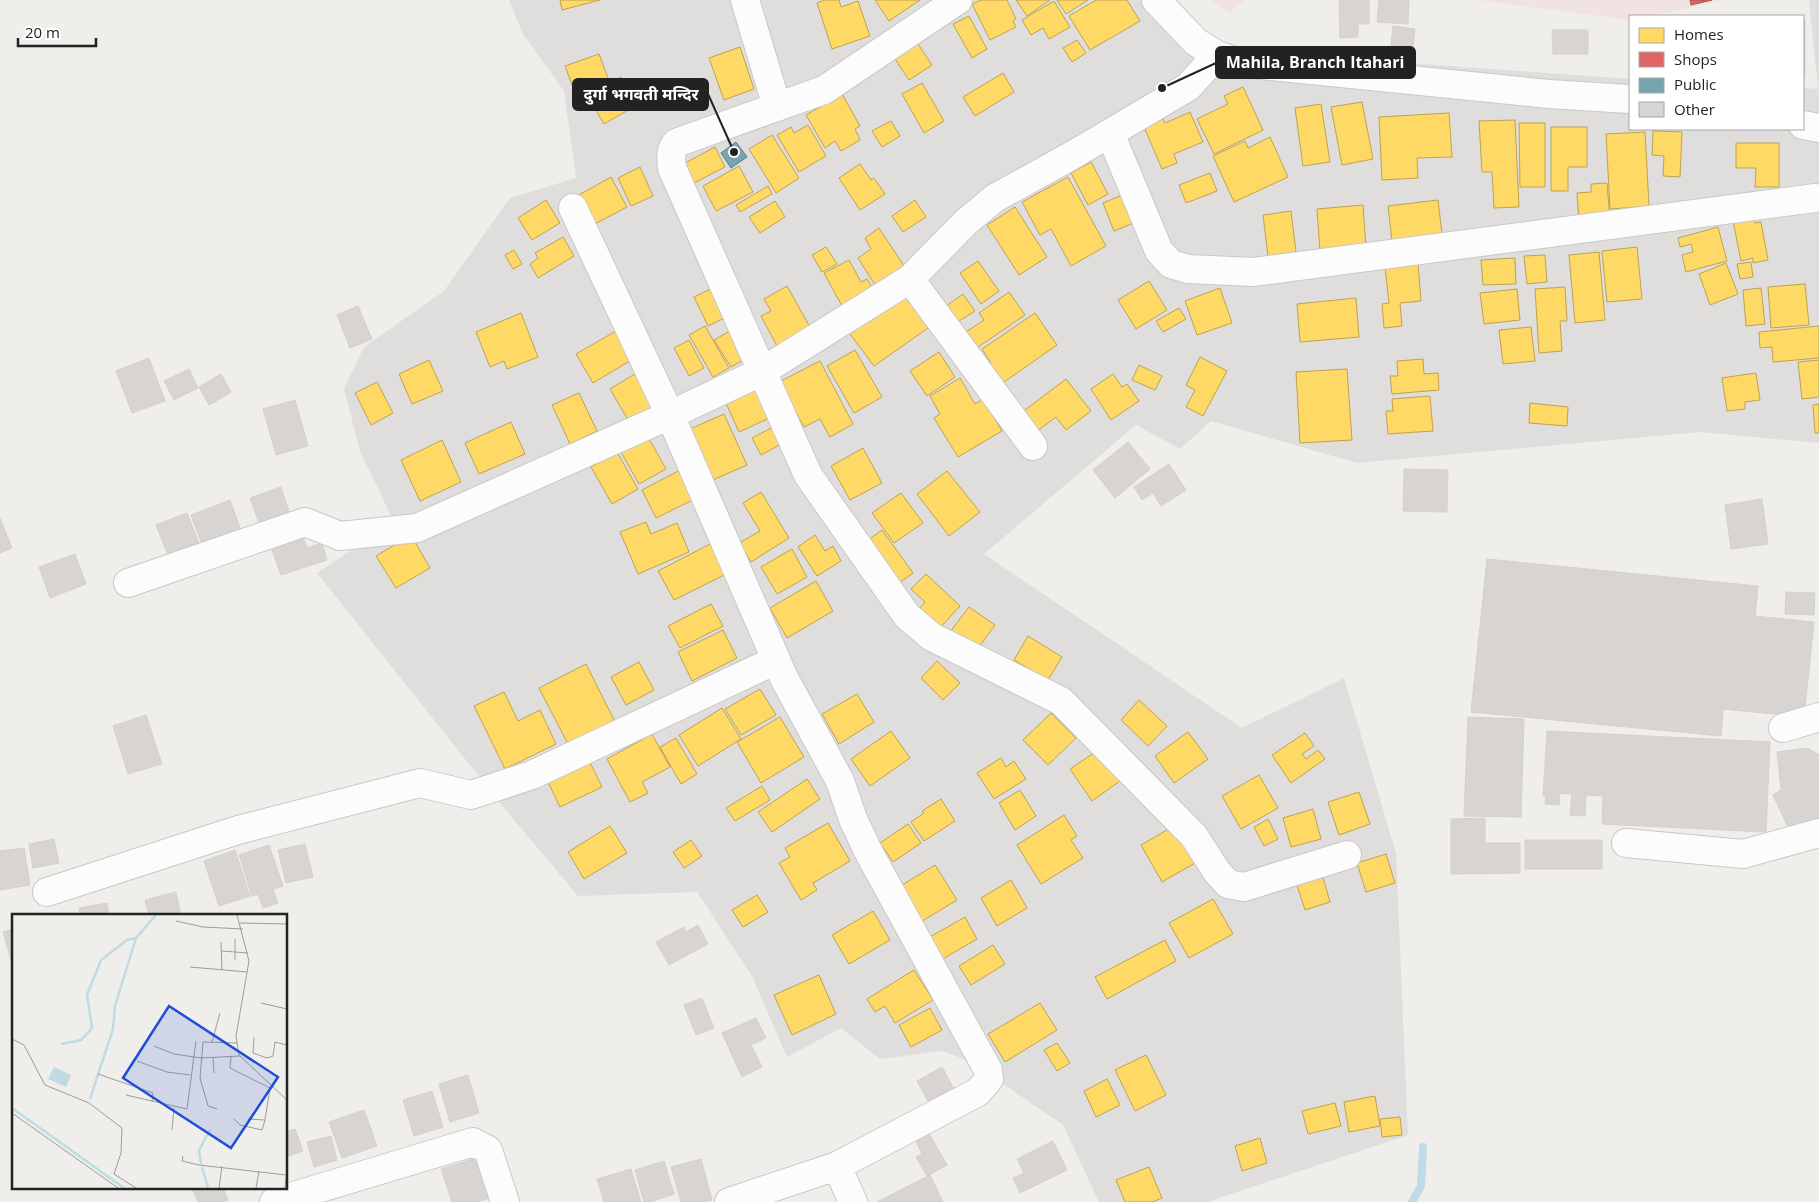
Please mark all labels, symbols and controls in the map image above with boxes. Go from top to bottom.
scale bar [18,15,95,47]
legend [1629,15,1804,130]
text: 20 m [25,22,60,42]
text: Homes [1674,24,1724,44]
callout: Mahila, Branch Itahari [1216,47,1415,78]
text: Shops [1674,49,1717,69]
text: Mahila, Branch Itahari [1226,51,1404,73]
text: Public [1674,74,1716,94]
callout: दुर्गा भगवती मन्दिर [573,79,708,110]
text: दुर्गा भगवती मन्दिर [584,83,699,105]
text: Other [1674,99,1715,119]
inset map [12,914,288,1190]

